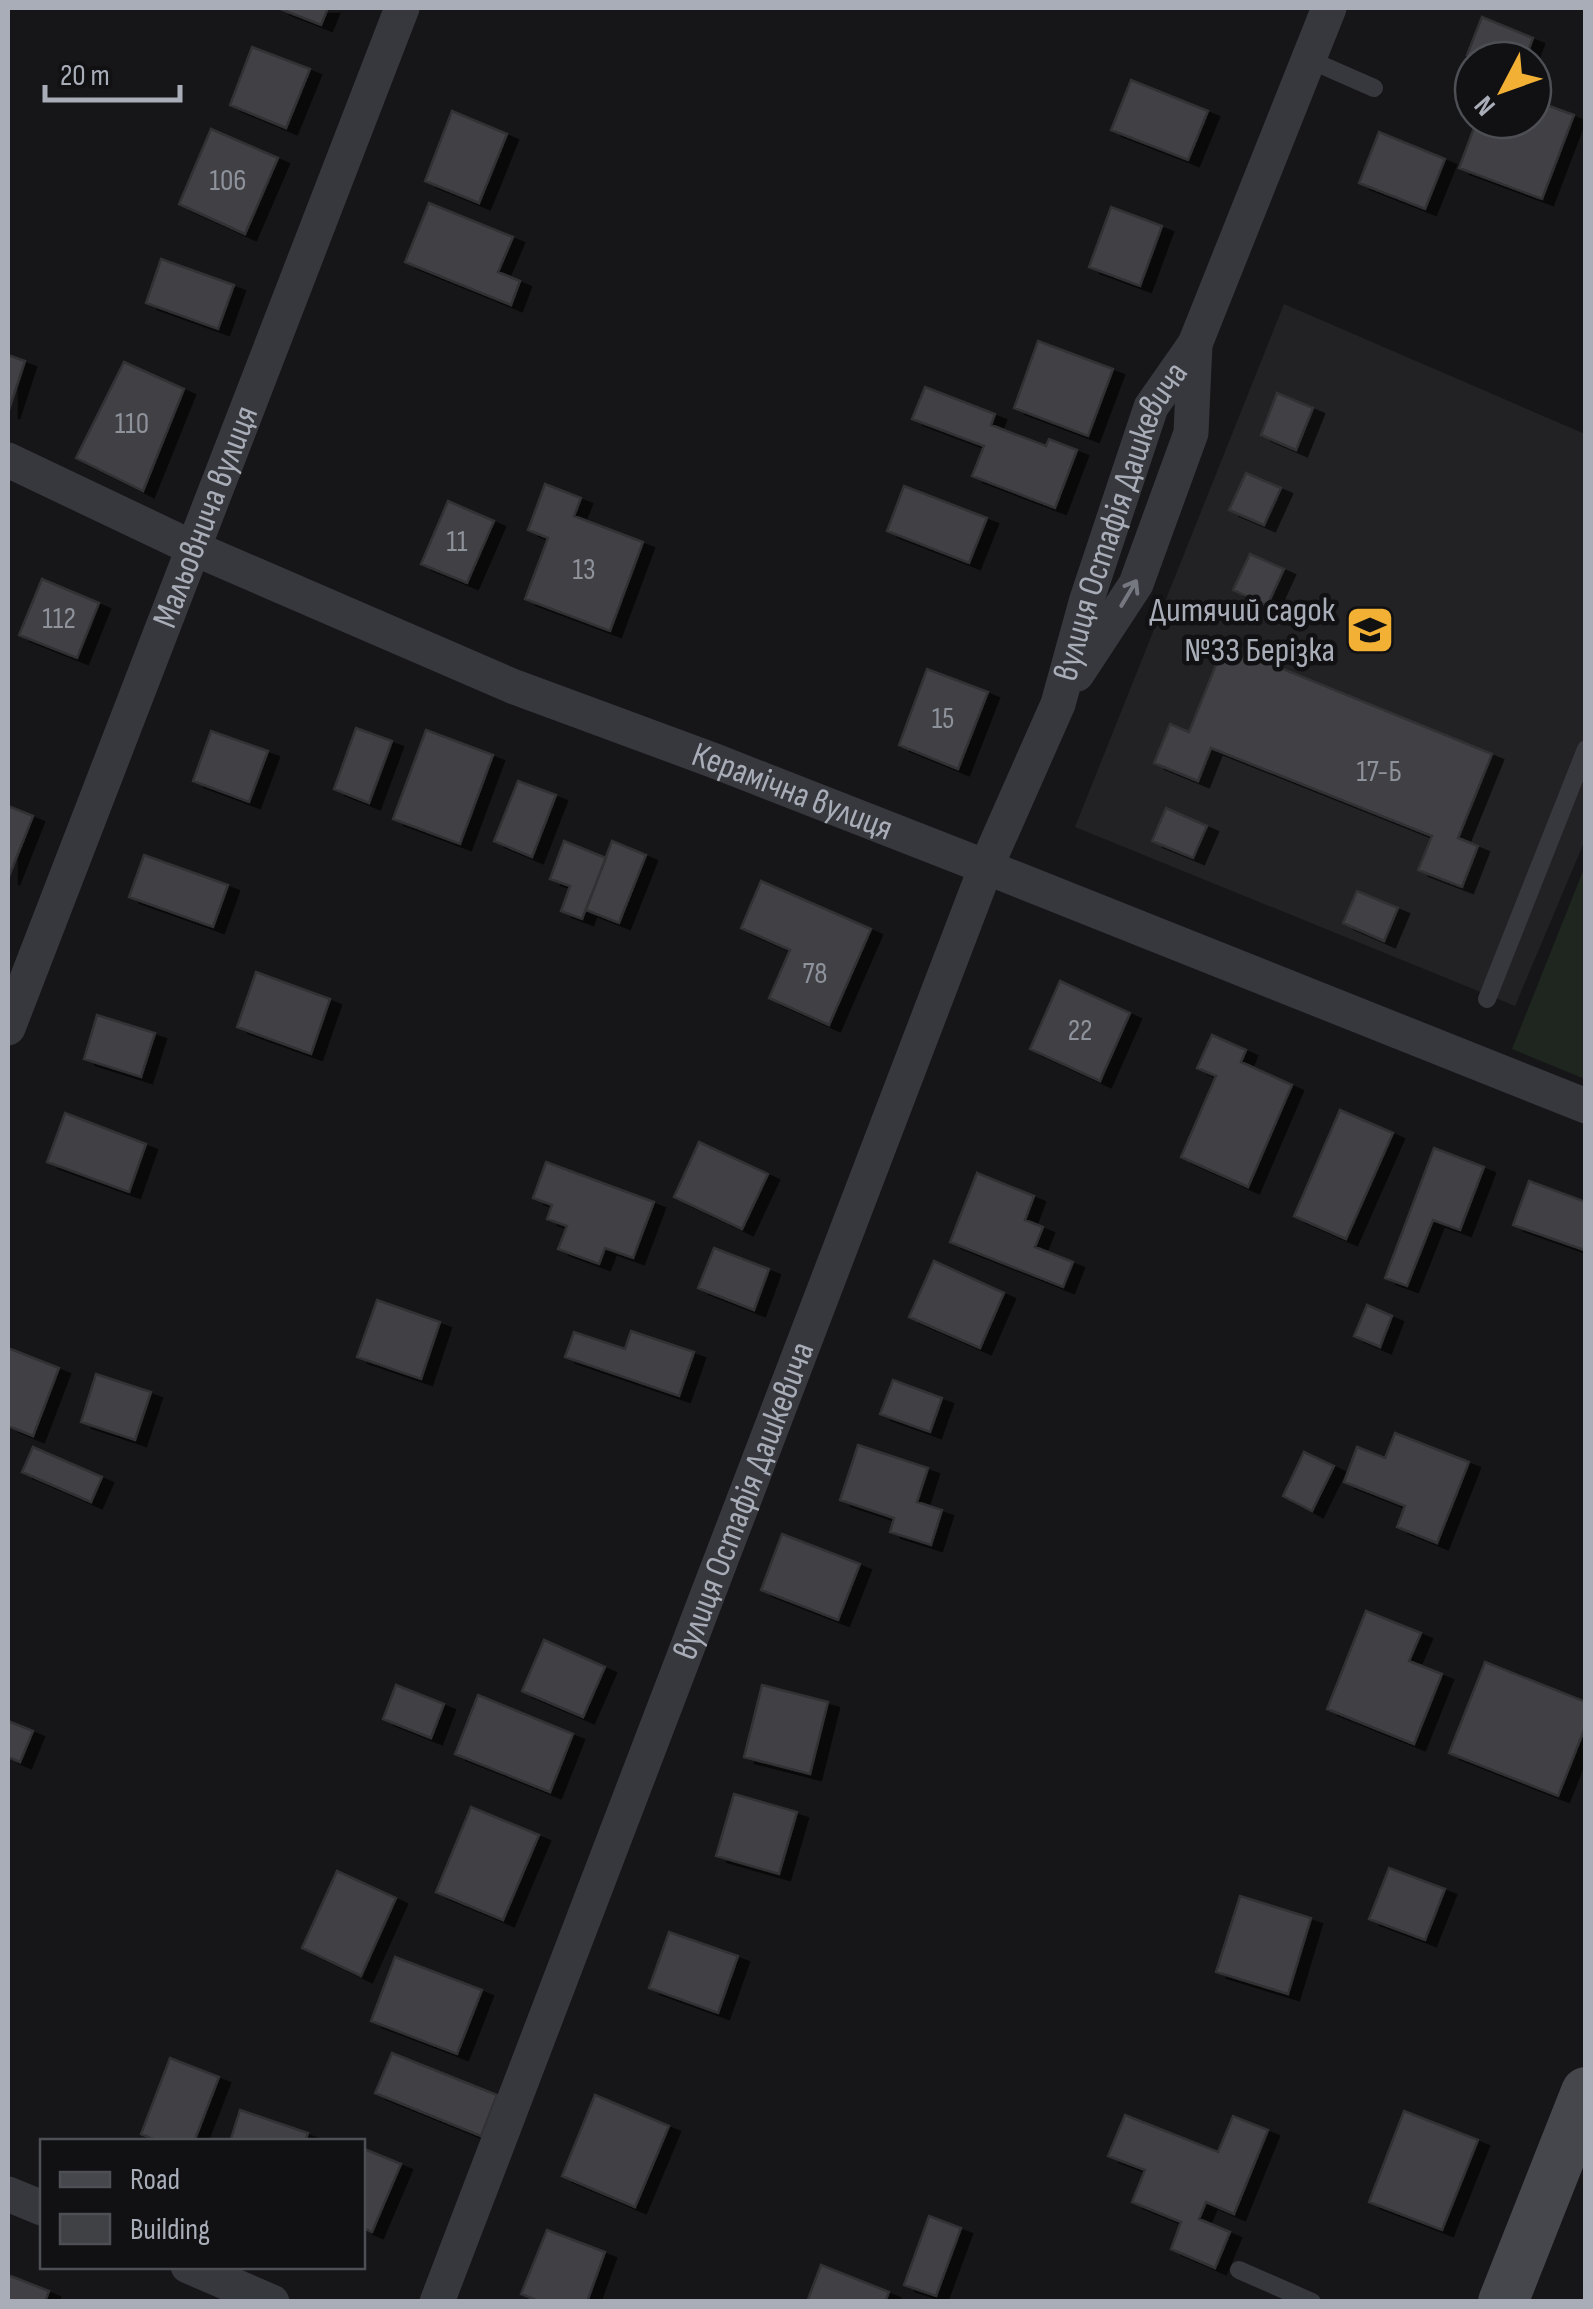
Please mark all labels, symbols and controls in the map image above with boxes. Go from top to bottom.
scale bar [45,40,180,102]
north arrow [1453,40,1553,140]
text: 20 m [60,58,110,94]
text: N [1468,89,1503,122]
house number: 106 [209,163,247,199]
street label: вулиця Остафія Дашкевича [1044,353,1197,685]
street label: Мальовнича вулиця [143,400,268,634]
house number: 110 [115,406,149,442]
house number: 11 [447,524,468,560]
house number: 13 [572,552,596,588]
one-way arrow [1119,579,1139,608]
place label: Дитячий садок №33 Берізка [1149,589,1336,672]
house number: 112 [42,601,76,637]
school or university icon: Дитячий садок №33 Берізка [1344,604,1396,656]
house number: 15 [932,701,954,737]
street label: Керамічна вулиця [686,733,899,850]
house number: 17-Б [1356,754,1402,790]
house number: 78 [802,956,828,992]
house number: 22 [1068,1013,1092,1049]
street label: вулиця Остафія Дашкевича [663,1336,824,1665]
legend [40,2139,365,2269]
text: Road [130,2162,180,2198]
text: Building [130,2212,210,2248]

